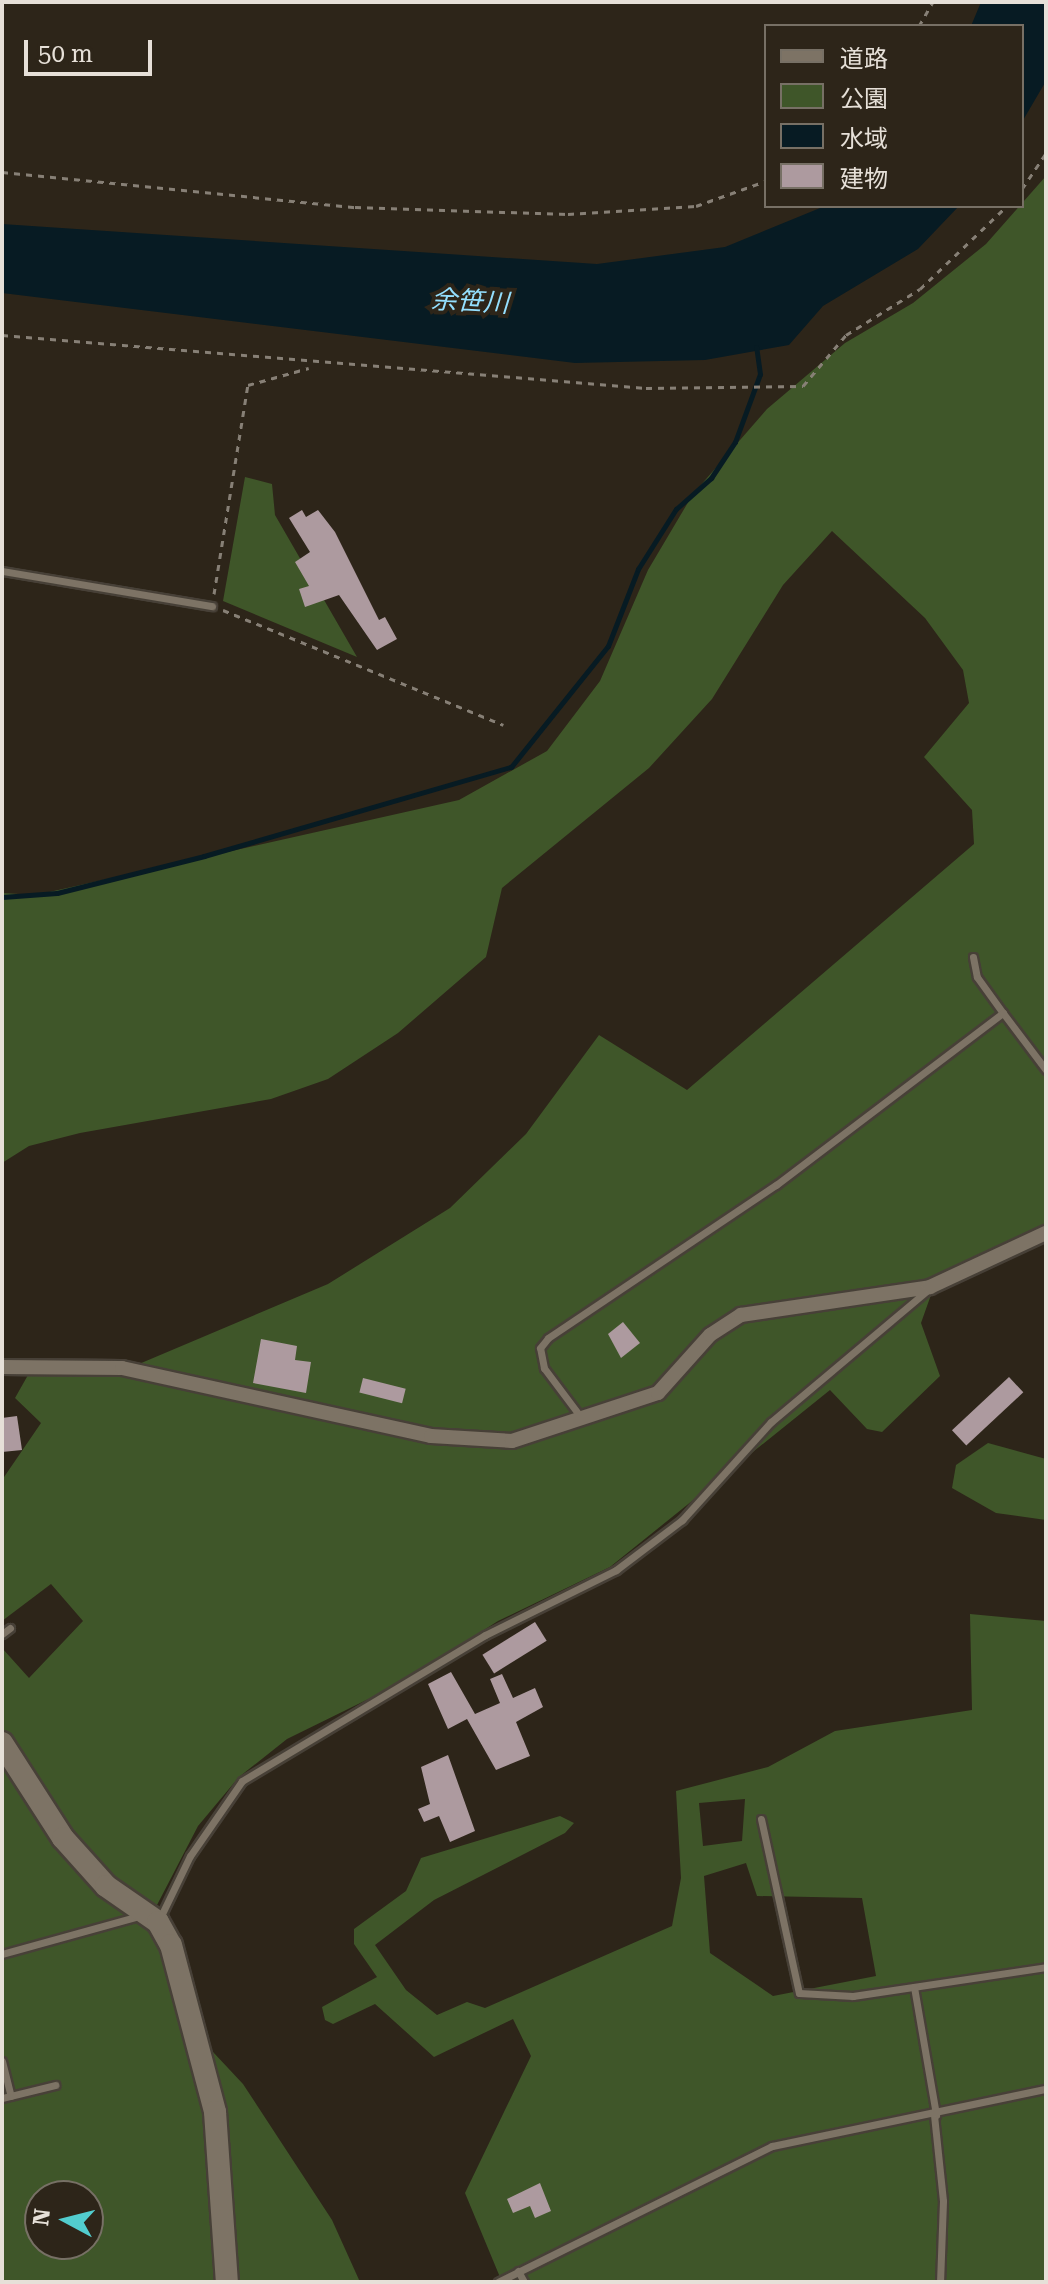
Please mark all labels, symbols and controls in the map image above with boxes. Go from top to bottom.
scale bar [28,24,156,74]
legend [764,24,1024,208]
text: 50 m [38,40,93,68]
text: 道路 [840,45,888,73]
text: 公園 [840,85,888,113]
text: 水域 [840,125,888,153]
text: 建物 [840,165,888,193]
water label: 余笹川 [430,284,510,320]
north arrow [24,2180,104,2260]
text: N [28,2207,55,2227]

